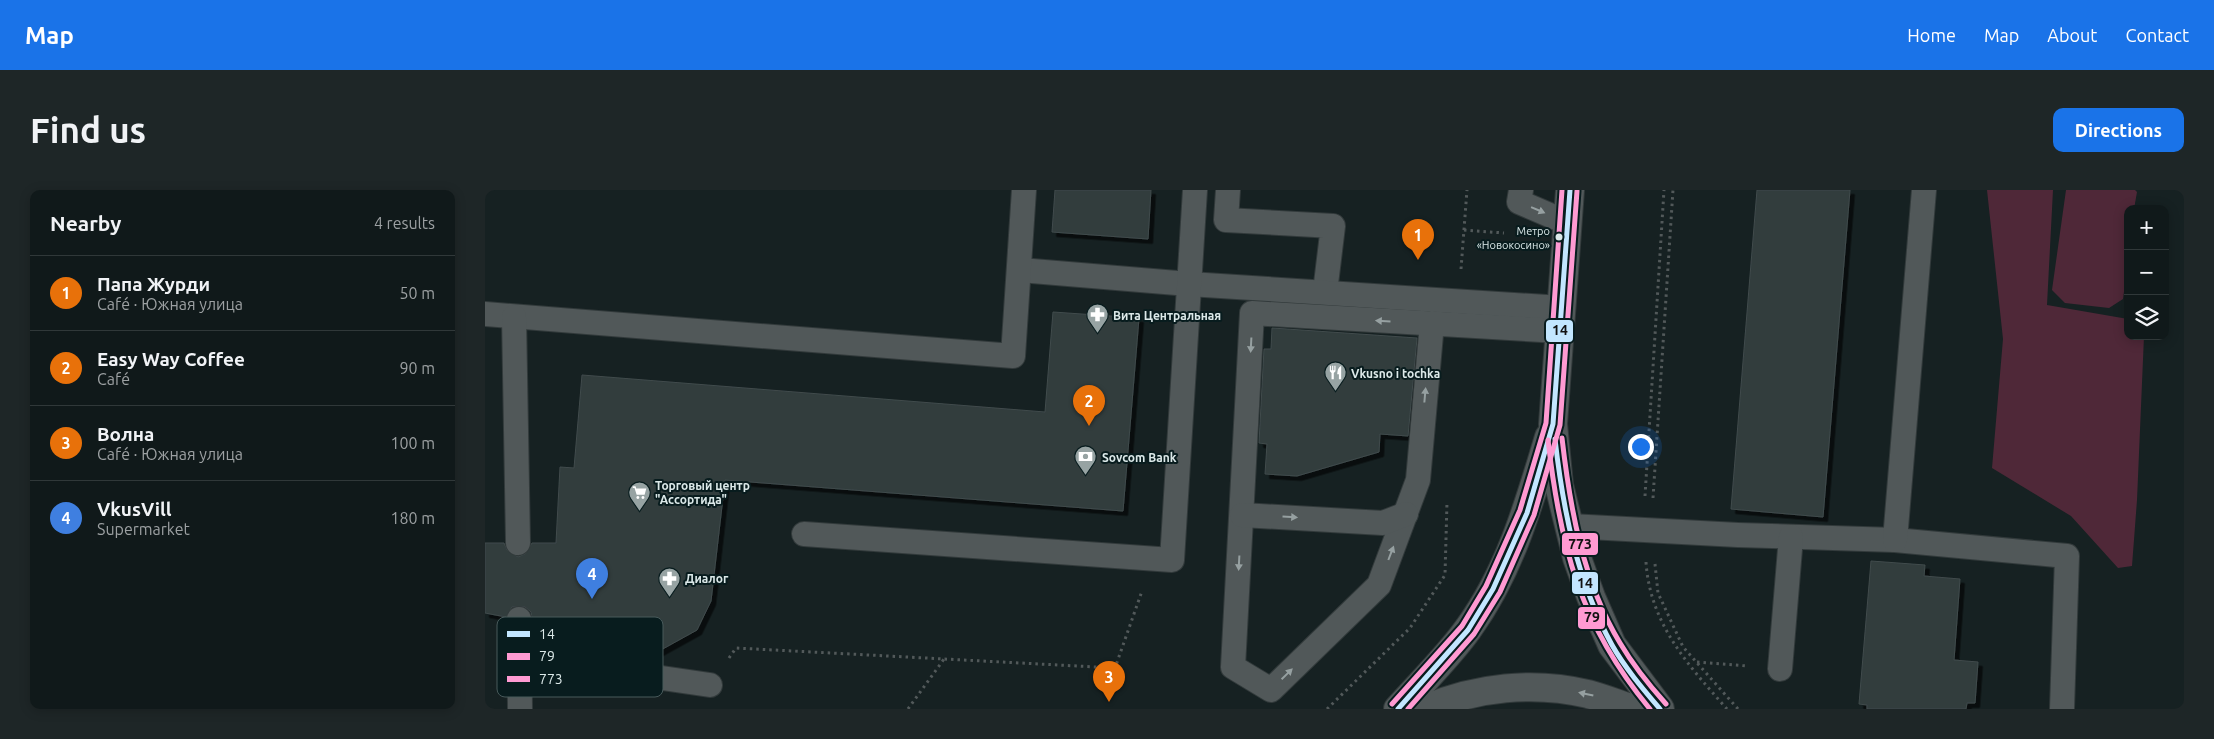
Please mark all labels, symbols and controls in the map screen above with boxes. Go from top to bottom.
text: Map [25,22,74,49]
text: Home [1907,25,1956,45]
text: Map [1984,25,2019,45]
text: About [2047,25,2097,45]
text: Contact [2125,25,2189,45]
button: Directions [2053,108,2184,152]
text: Find us [30,110,146,150]
map controls [2124,205,2169,340]
button: + [2124,205,2169,250]
one-way arrow [1531,206,1546,214]
text: Nearby [50,211,121,235]
text: 4 results [374,214,435,232]
pin: 1 [1402,219,1434,260]
place label: Метро «Новокосино» [1477,225,1550,251]
marker: Метро «Новокосино» [1554,232,1564,242]
button: − [2124,250,2169,295]
text: Папа Журди [97,273,210,295]
text: 1 [61,284,71,302]
text: 50 m [399,284,435,302]
text: Café · Южная улица [97,295,243,313]
button: layers [2124,295,2169,340]
pharmacy icon: Вита Центральная [1085,303,1109,334]
place label: Вита Центральная [1113,309,1221,322]
one-way arrow [1375,316,1391,324]
line badge: 14 [1545,319,1574,343]
text: 14 [1552,322,1568,338]
one-way arrow [1246,337,1254,353]
text: Easy Way Coffee [97,348,245,370]
text: 2 [61,359,71,377]
text: 90 m [399,359,435,377]
restaurant icon: Vkusno i tochka [1323,361,1347,392]
place label: Vkusno i tochka [1351,367,1440,380]
text: Café [97,370,130,388]
pin: 2 [1073,385,1105,426]
one-way arrow [1422,387,1430,403]
text: Волна [97,423,154,445]
text: 3 [61,434,71,452]
text: 100 m [390,434,435,452]
your location [1628,434,1654,460]
text: Café · Южная улица [97,445,243,463]
bank icon: Sovcom Bank [1074,445,1098,476]
place label: Sovcom Bank [1102,451,1177,464]
place label: Торговый центр "Ассортида" [655,479,750,506]
supermarket icon: Торговый центр "Ассортида" [627,480,651,511]
text: VkusVill [97,498,172,520]
text: 4 [61,509,71,527]
text: 180 m [390,509,435,527]
one-way arrow [1283,514,1299,522]
text: Supermarket [97,520,190,538]
line badge: 773 [1561,532,1599,556]
text: 773 [1568,536,1592,552]
one-way arrow [1388,545,1395,560]
one-way arrow [1234,556,1242,572]
pin: 4 [576,558,608,599]
pharmacy icon: Диалог [657,566,681,597]
line badge: 14 [1571,571,1599,595]
place label: Диалог [685,572,729,585]
text: 14 [1577,575,1593,591]
line badge: 79 [1577,606,1606,630]
text: 79 [1584,609,1600,625]
legend [497,617,663,697]
text: 14 [539,626,555,642]
text: 79 [539,648,555,664]
pin: 3 [1093,661,1125,702]
one-way arrow [1281,668,1293,680]
text: 773 [539,671,563,687]
one-way arrow [1579,690,1594,698]

